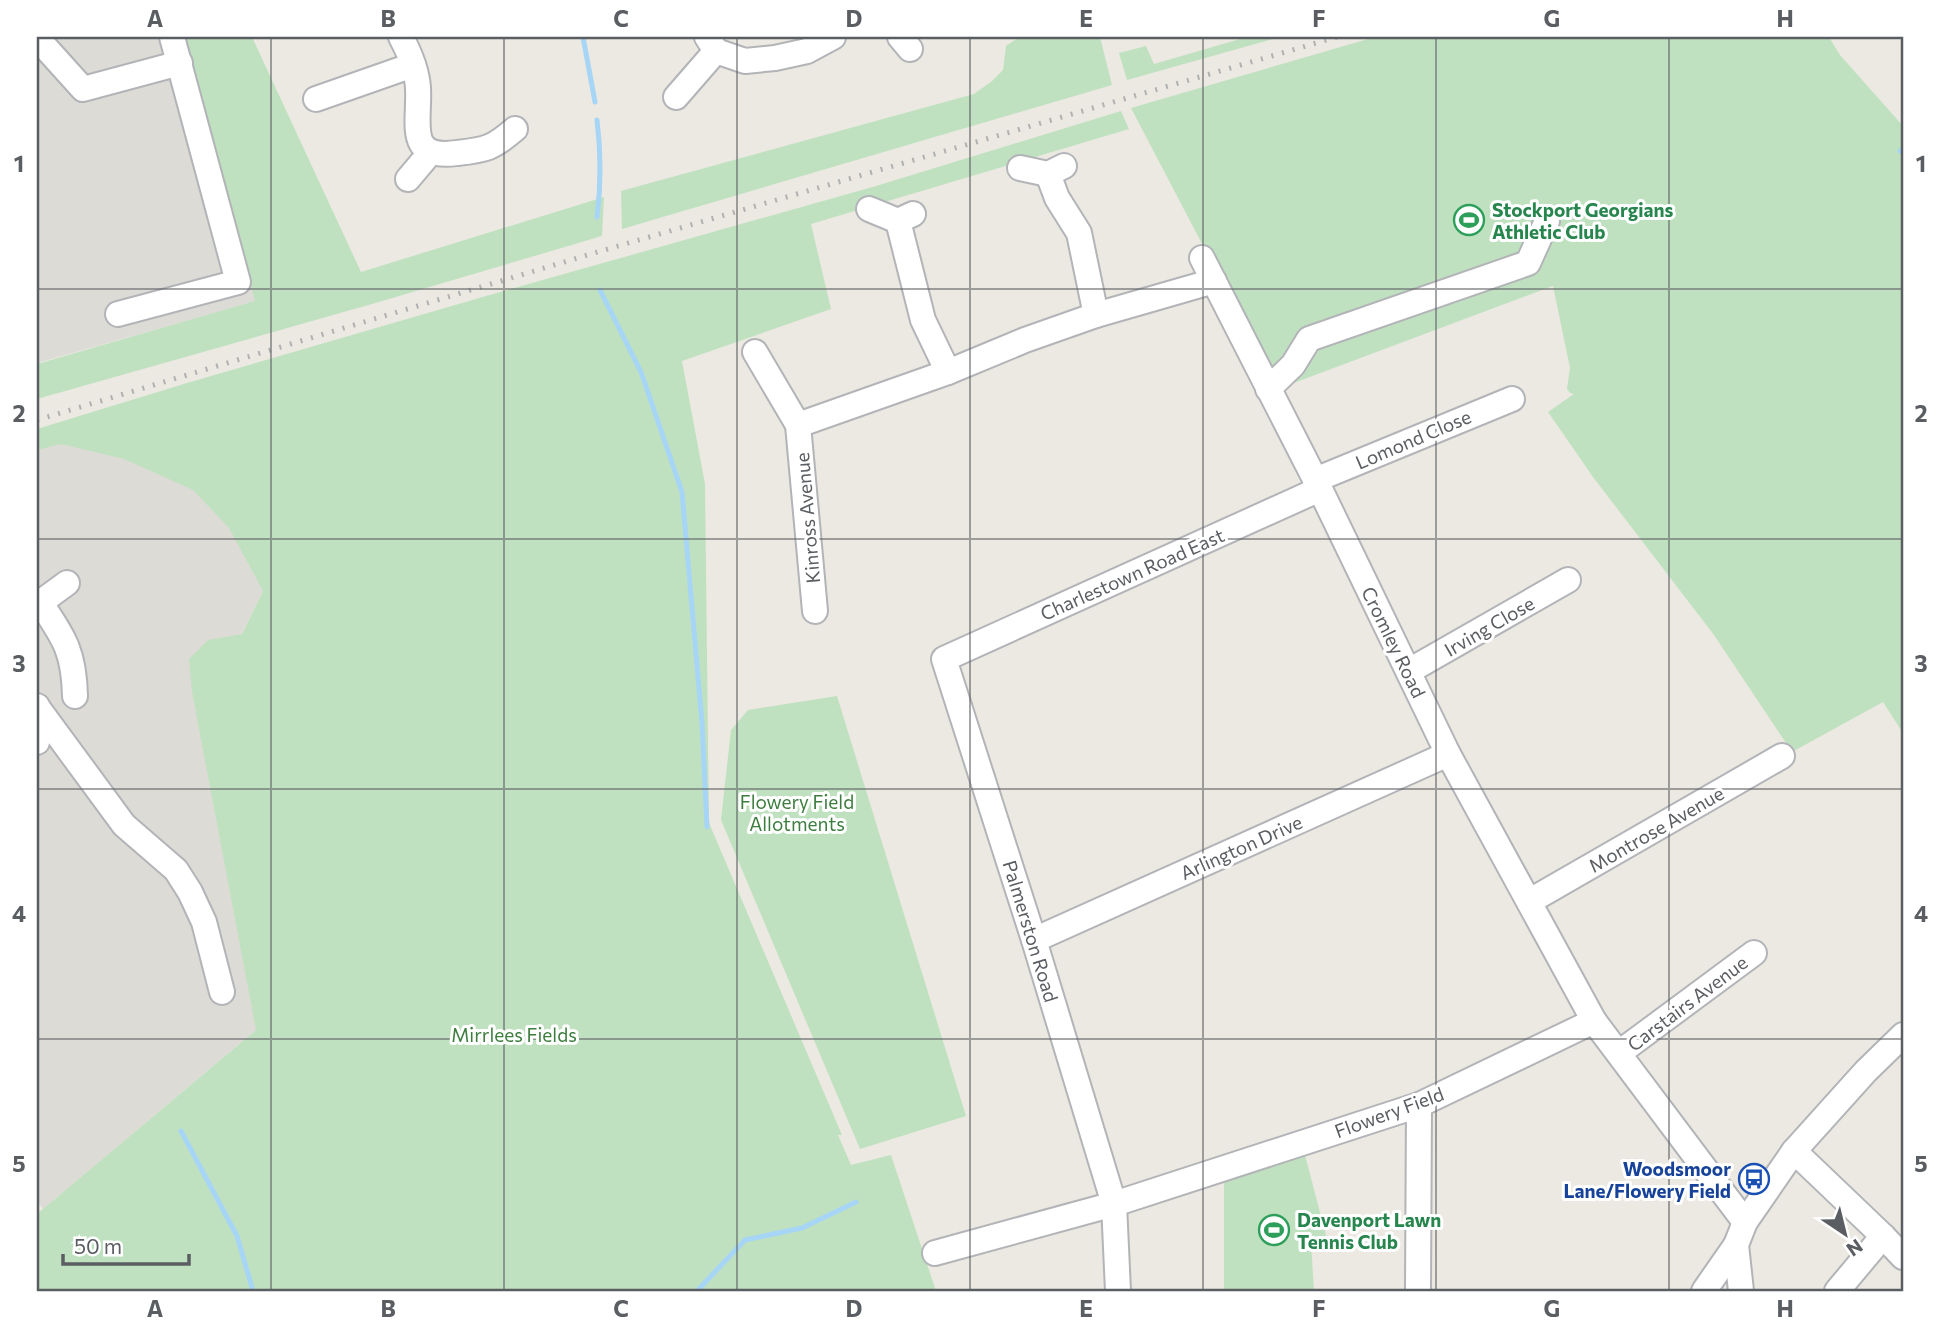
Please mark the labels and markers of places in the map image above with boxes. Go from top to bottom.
place label: Stockport Georgians Athletic Club [1492,198,1674,243]
sports icon: Stockport Georgians Athletic Club [1452,203,1486,237]
place label: Woodsmoor Lane/Flowery Field [1563,1157,1731,1202]
bus stop icon: Woodsmoor Lane/Flowery Field [1737,1162,1771,1196]
place label: Davenport Lawn Tennis Club [1297,1208,1441,1253]
sports icon: Davenport Lawn Tennis Club [1257,1213,1291,1247]

